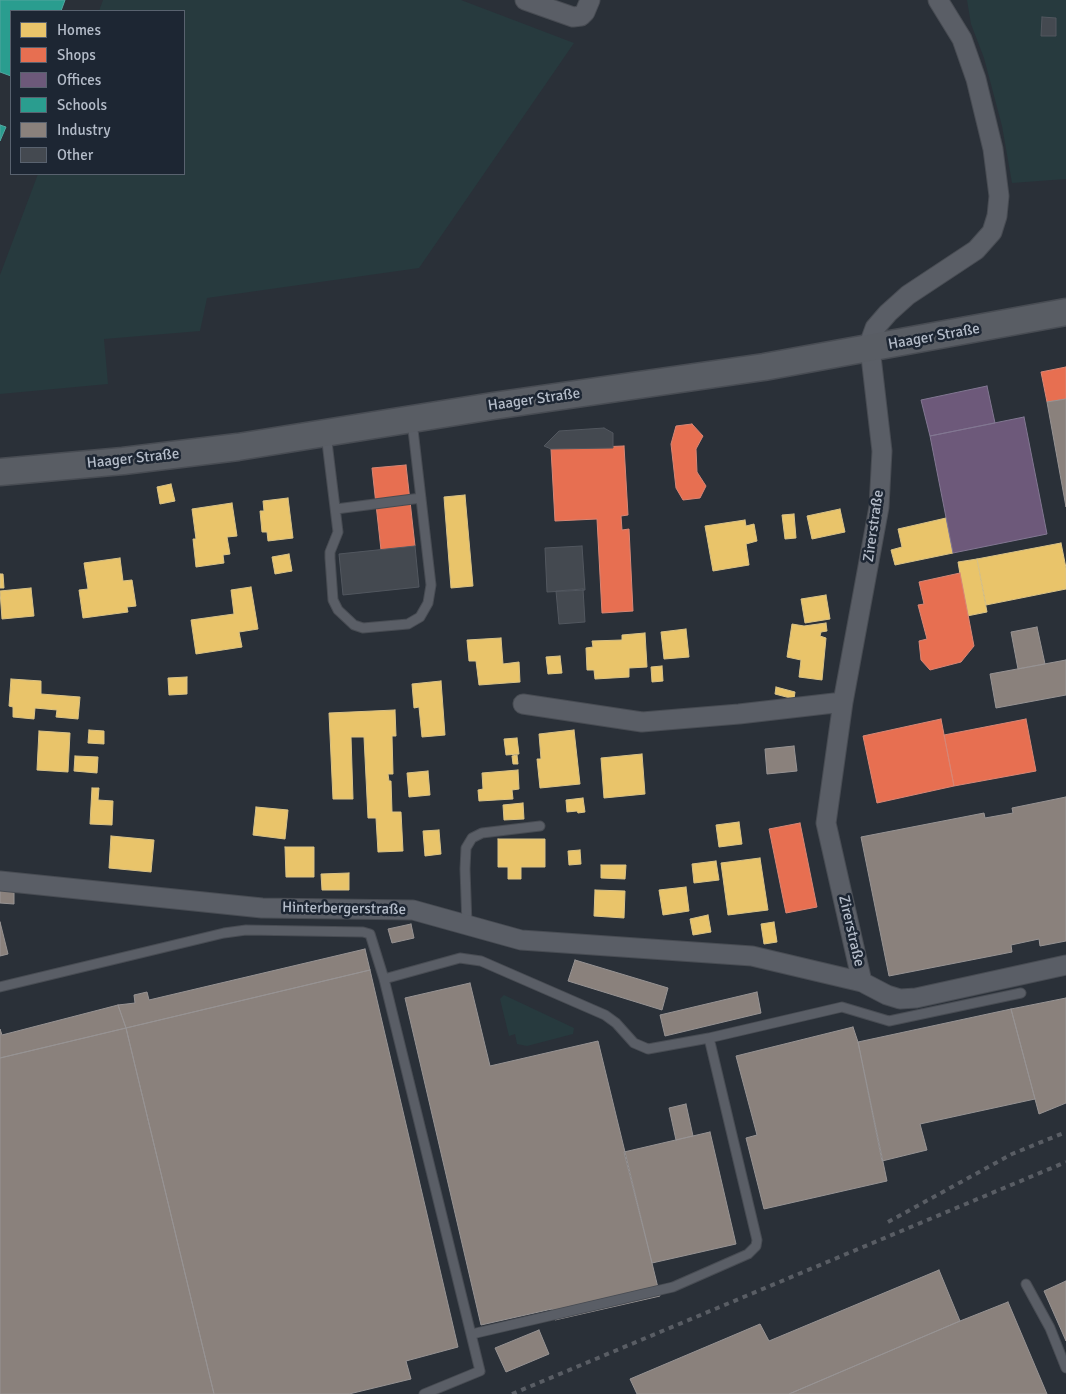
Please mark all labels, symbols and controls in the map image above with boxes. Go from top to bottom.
legend [10,10,185,175]
text: Homes [57,21,101,39]
text: Shops [57,46,96,64]
text: Offices [57,71,101,89]
text: Schools [57,96,107,114]
text: Industry [57,121,110,139]
text: Other [57,146,93,164]
street label: Haager Straße [887,320,981,354]
street label: Haager Straße [487,385,581,415]
street label: Haager Straße [86,445,180,473]
street label: Zirerstraße [860,489,888,563]
street label: Zirerstraße [834,894,868,968]
street label: Hinterbergerstraße [282,899,406,919]

